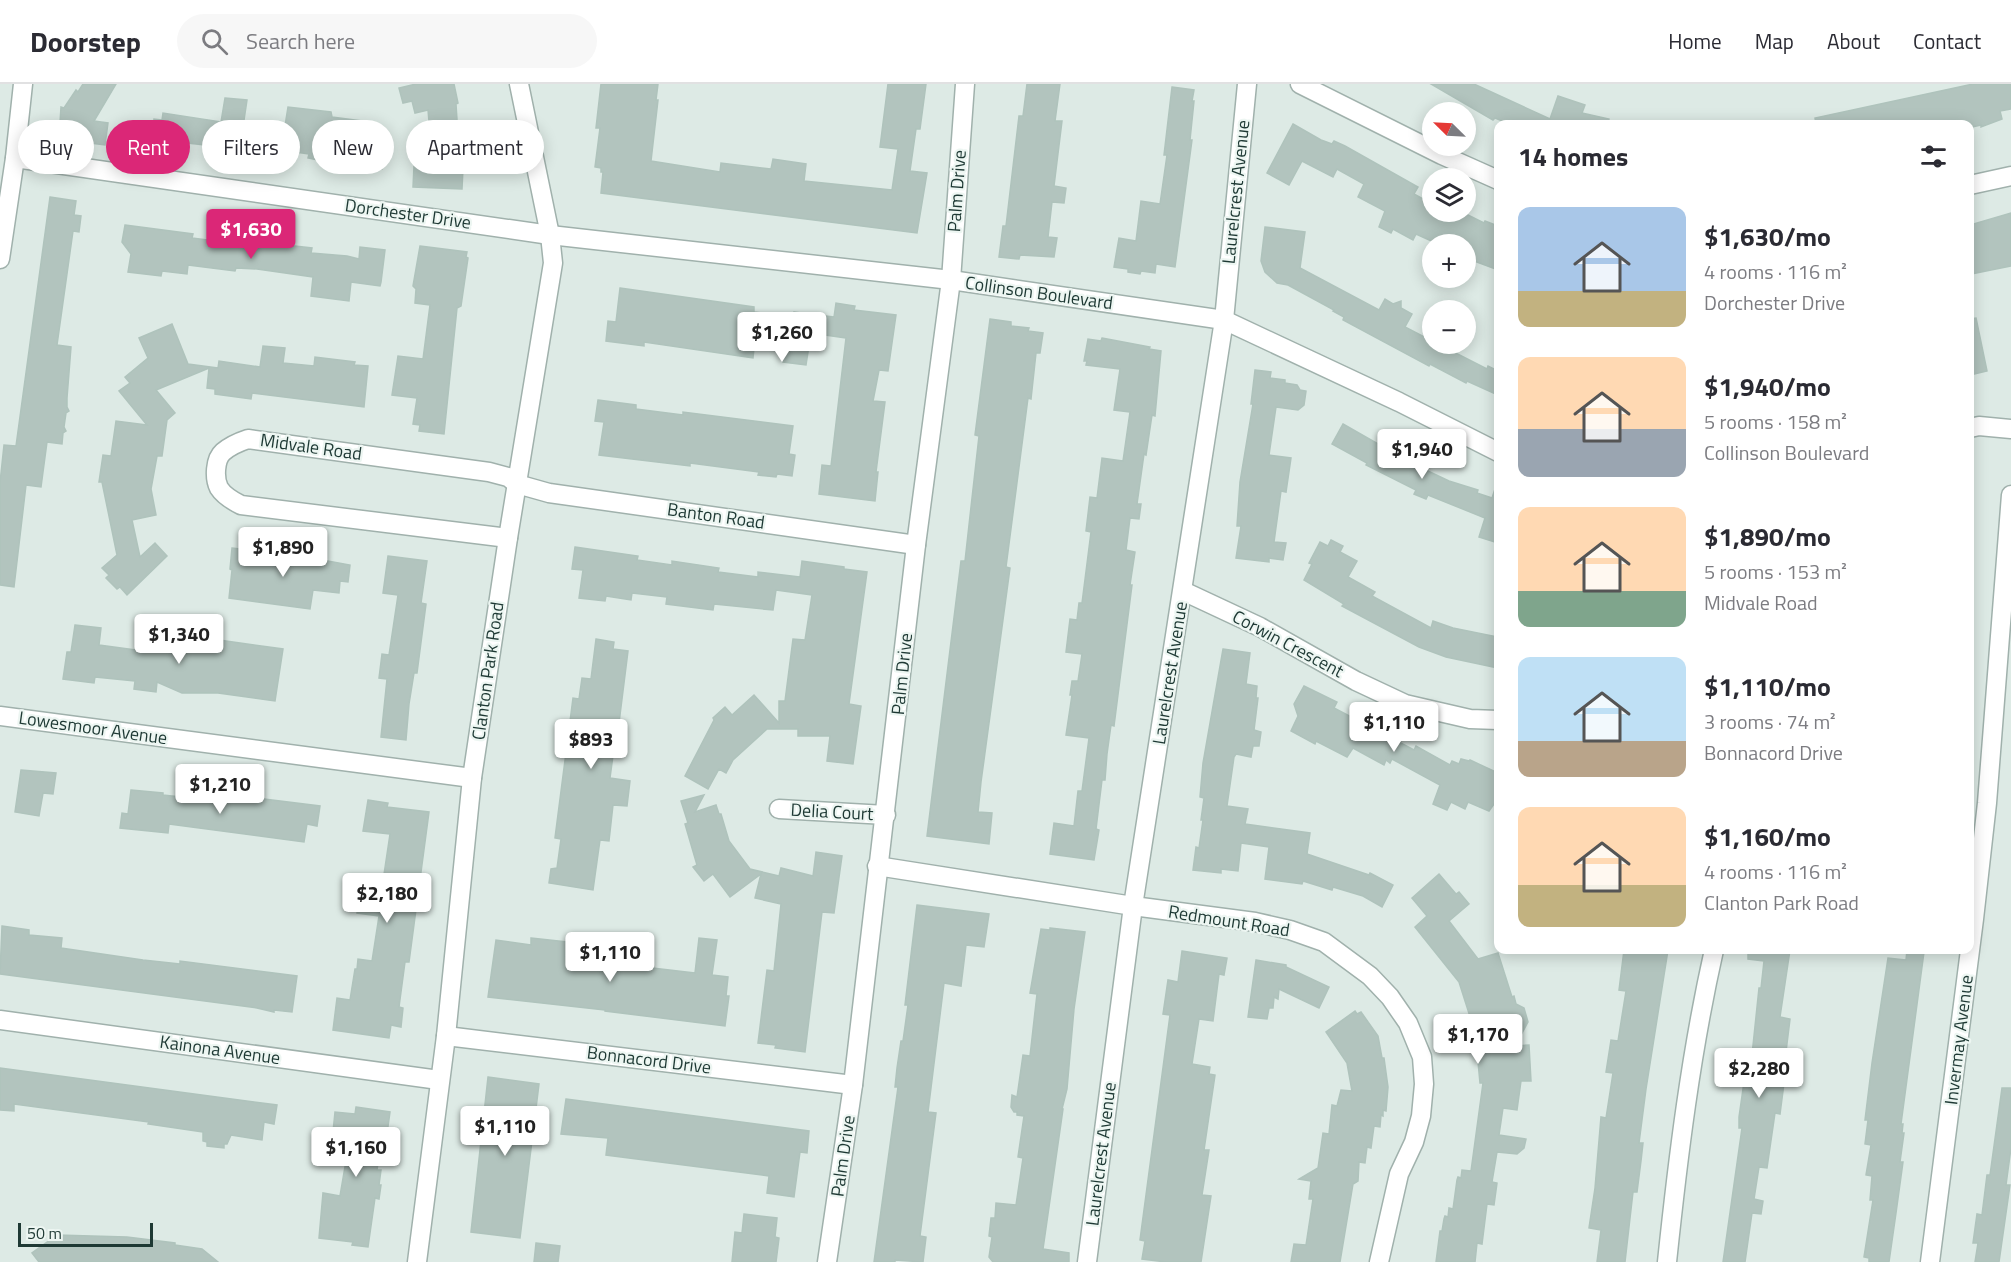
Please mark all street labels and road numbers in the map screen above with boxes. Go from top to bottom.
street label: Laurelcrest Avenue [1215,119,1256,265]
street label: Palm Drive [940,149,973,233]
street label: Dorchester Drive [343,191,473,236]
street label: Collinson Boulevard [963,269,1115,316]
street label: Midvale Road [259,426,364,467]
street label: Banton Road [666,495,767,536]
street label: Laurelcrest Avenue [1145,599,1194,746]
street label: Clanton Park Road [464,600,511,742]
street label: Corwin Crescent [1228,603,1349,685]
street label: Palm Drive [884,632,919,716]
street label: Lowesmoor Avenue [17,704,169,751]
street label: Delia Court [790,796,875,827]
street label: Redmount Road [1166,898,1292,943]
street label: Invermay Avenue [1937,973,1980,1106]
street label: Kainona Avenue [158,1028,282,1071]
street label: Bonnacord Drive [585,1038,713,1081]
street label: Laurelcrest Avenue [1078,1081,1123,1227]
street label: Palm Drive [823,1113,862,1198]

